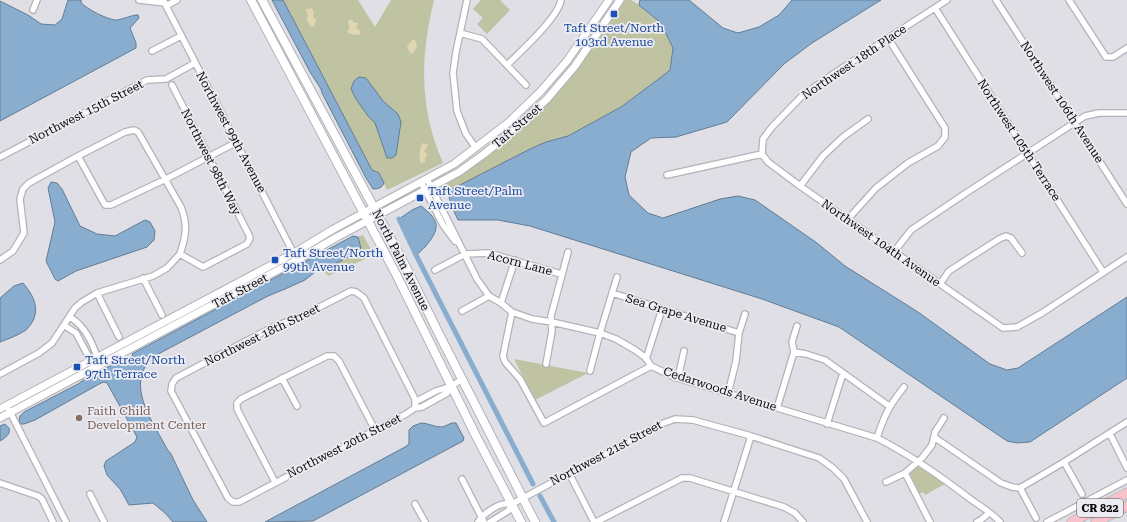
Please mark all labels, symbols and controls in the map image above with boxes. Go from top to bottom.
marker: Taft Street/North 103rd Avenue [609,9,619,19]
place label: Taft Street/North 103rd Avenue [564,21,664,49]
street label: Northwest 18th Place [799,21,909,102]
street label: Northwest 106th Avenue [1017,39,1107,166]
street label: Northwest 99th Avenue [193,69,269,195]
street label: Northwest 15th Street [26,77,146,147]
street label: Northwest 105th Terrace [974,77,1064,204]
street label: Taft Street [490,100,545,151]
street label: Northwest 98th Way [178,107,244,218]
place label: Taft Street/Palm Avenue [428,184,523,212]
marker: Taft Street/Palm Avenue [415,193,425,203]
street label: Northwest 104th Avenue [819,197,944,290]
street label: North Palm Avenue [369,207,433,313]
place label: Taft Street/North 99th Avenue [283,246,384,274]
street label: Acorn Lane [486,248,554,278]
marker: Taft Street/North 99th Avenue [270,255,280,265]
street label: Taft Street [210,270,271,311]
street label: Sea Grape Avenue [624,291,729,335]
street label: Northwest 18th Street [202,301,322,369]
place label: Taft Street/North 97th Terrace [85,353,186,381]
marker: Taft Street/North 97th Terrace [72,362,82,372]
street label: Cedarwoods Avenue [661,364,779,414]
place label: Faith Child Development Center [87,404,207,432]
street label: Northwest 20th Street [284,411,404,481]
marker: Faith Child Development Center [74,413,84,423]
street label: Northwest 21st Street [548,417,665,488]
road number: CR 822 [1077,499,1123,517]

